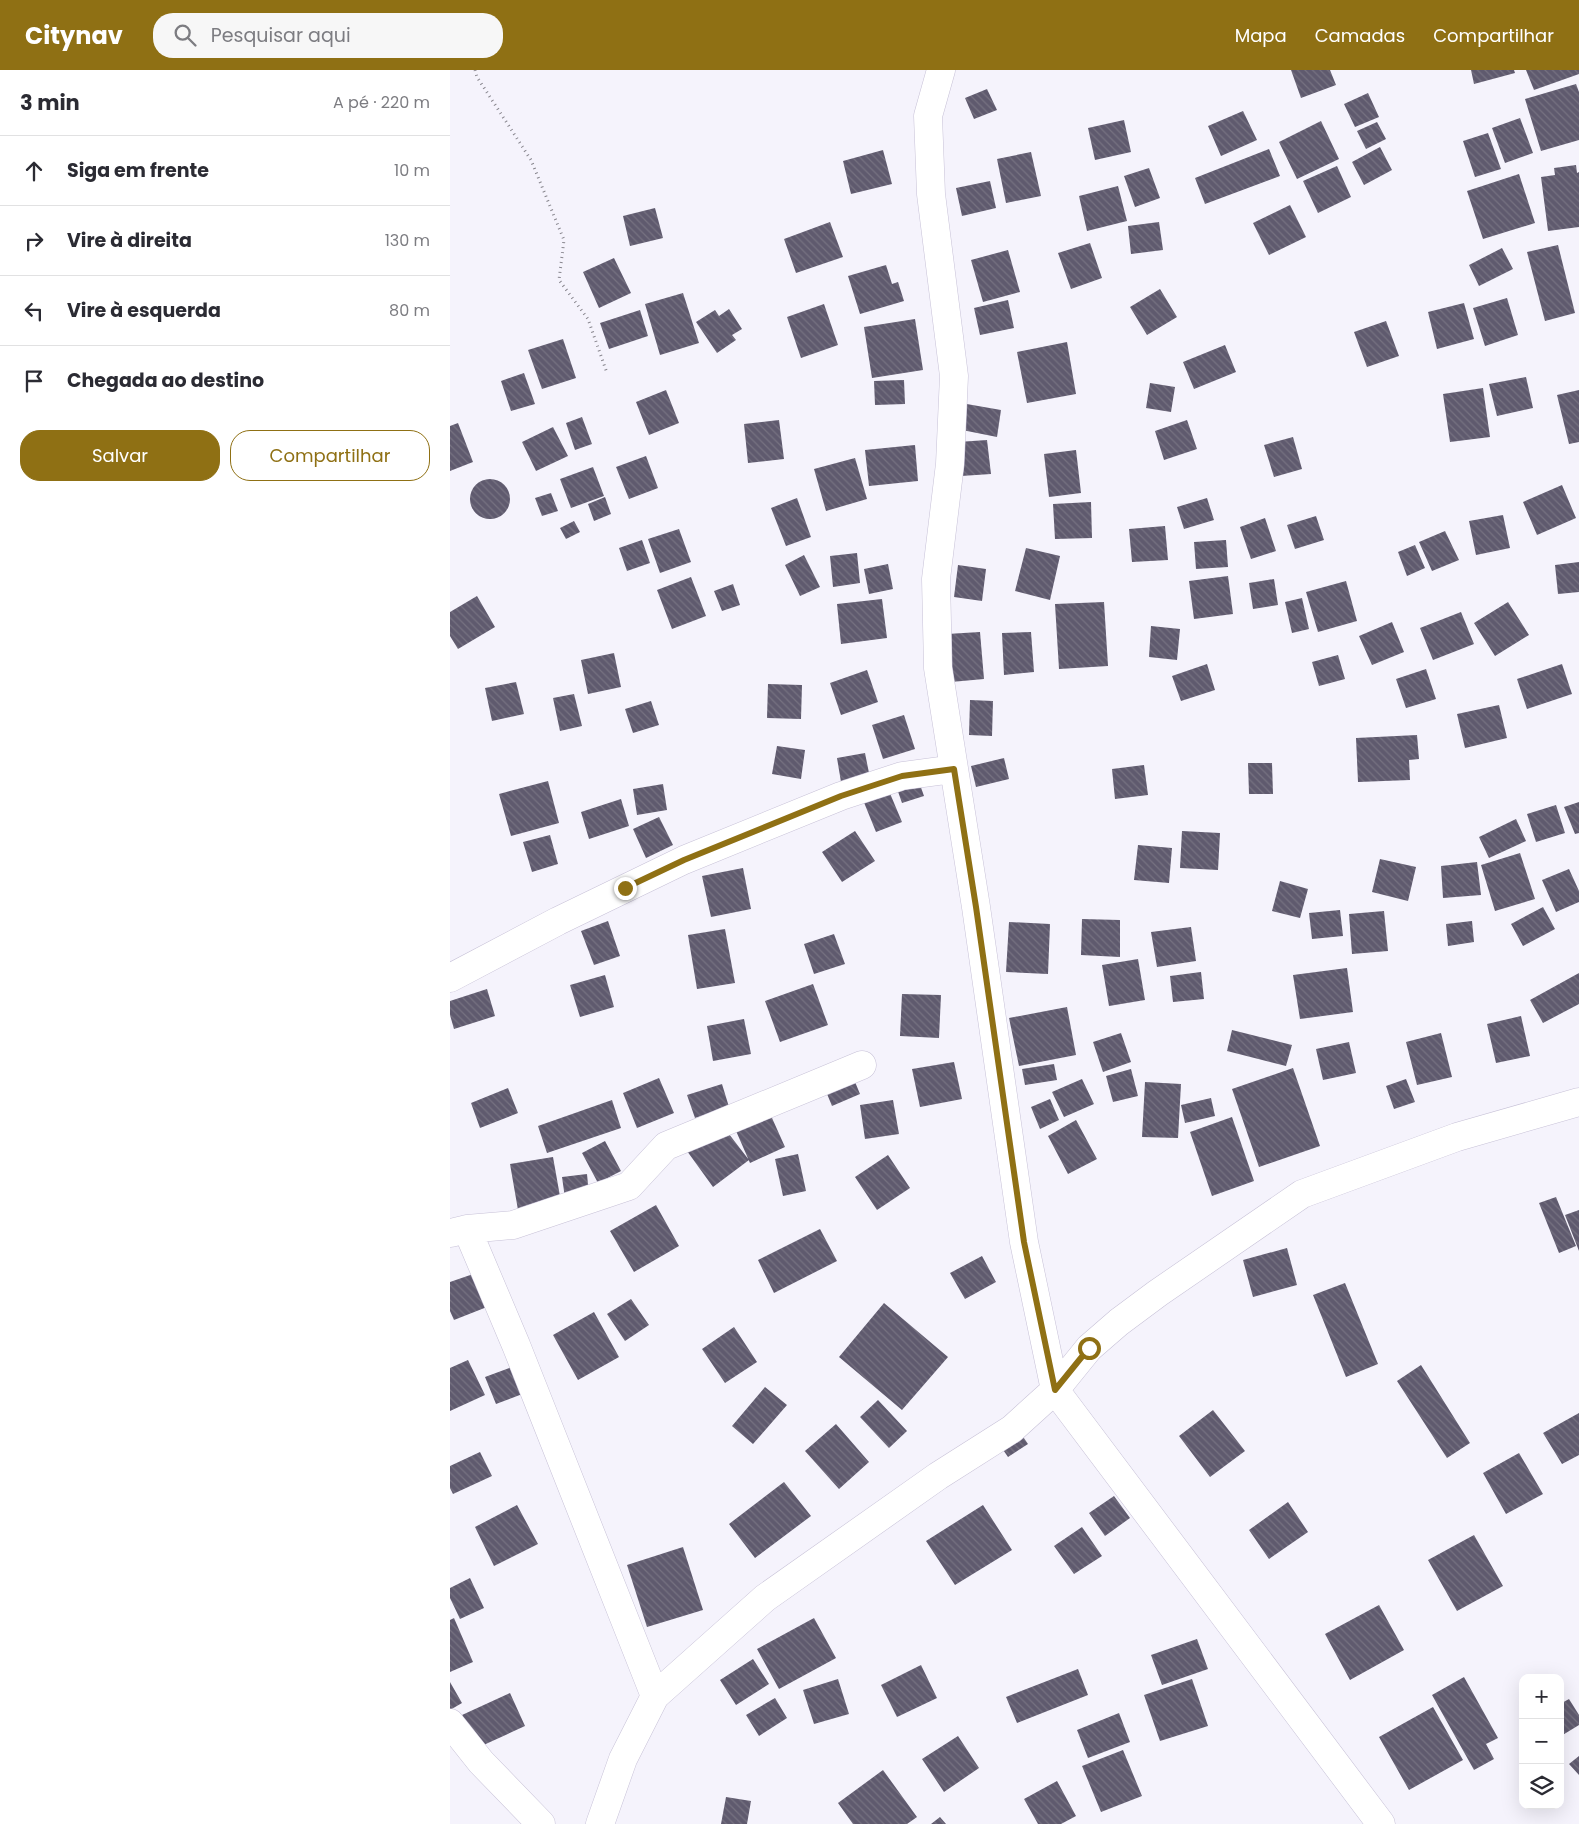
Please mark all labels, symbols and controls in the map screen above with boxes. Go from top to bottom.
search box [153,13,503,58]
text: Citynav [25,19,123,52]
icon: search [171,21,199,49]
text: Pesquisar aqui [211,22,351,49]
text: Mapa [1235,23,1287,48]
text: Camadas [1315,23,1405,48]
text: Compartilhar [1433,23,1554,48]
text: 3 min [20,88,80,117]
text: A pé · 220 m [333,91,430,114]
icon: ahead [20,157,48,185]
text: Siga em frente [67,157,209,184]
text: 10 m [394,159,430,182]
icon: right [20,227,48,255]
text: Vire à direita [67,227,192,254]
text: 130 m [385,229,430,252]
icon: left [20,297,48,325]
text: Vire à esquerda [67,297,221,324]
text: 80 m [389,299,430,322]
icon: arrive [20,367,48,395]
text: Chegada ao destino [67,367,264,394]
button: Salvar [20,430,220,481]
button: Compartilhar [230,430,430,481]
route end [614,877,637,900]
route start [1078,1337,1101,1360]
map controls [1519,1674,1564,1809]
button: + [1519,1674,1564,1719]
button: − [1519,1719,1564,1764]
button: layers [1519,1764,1564,1809]

